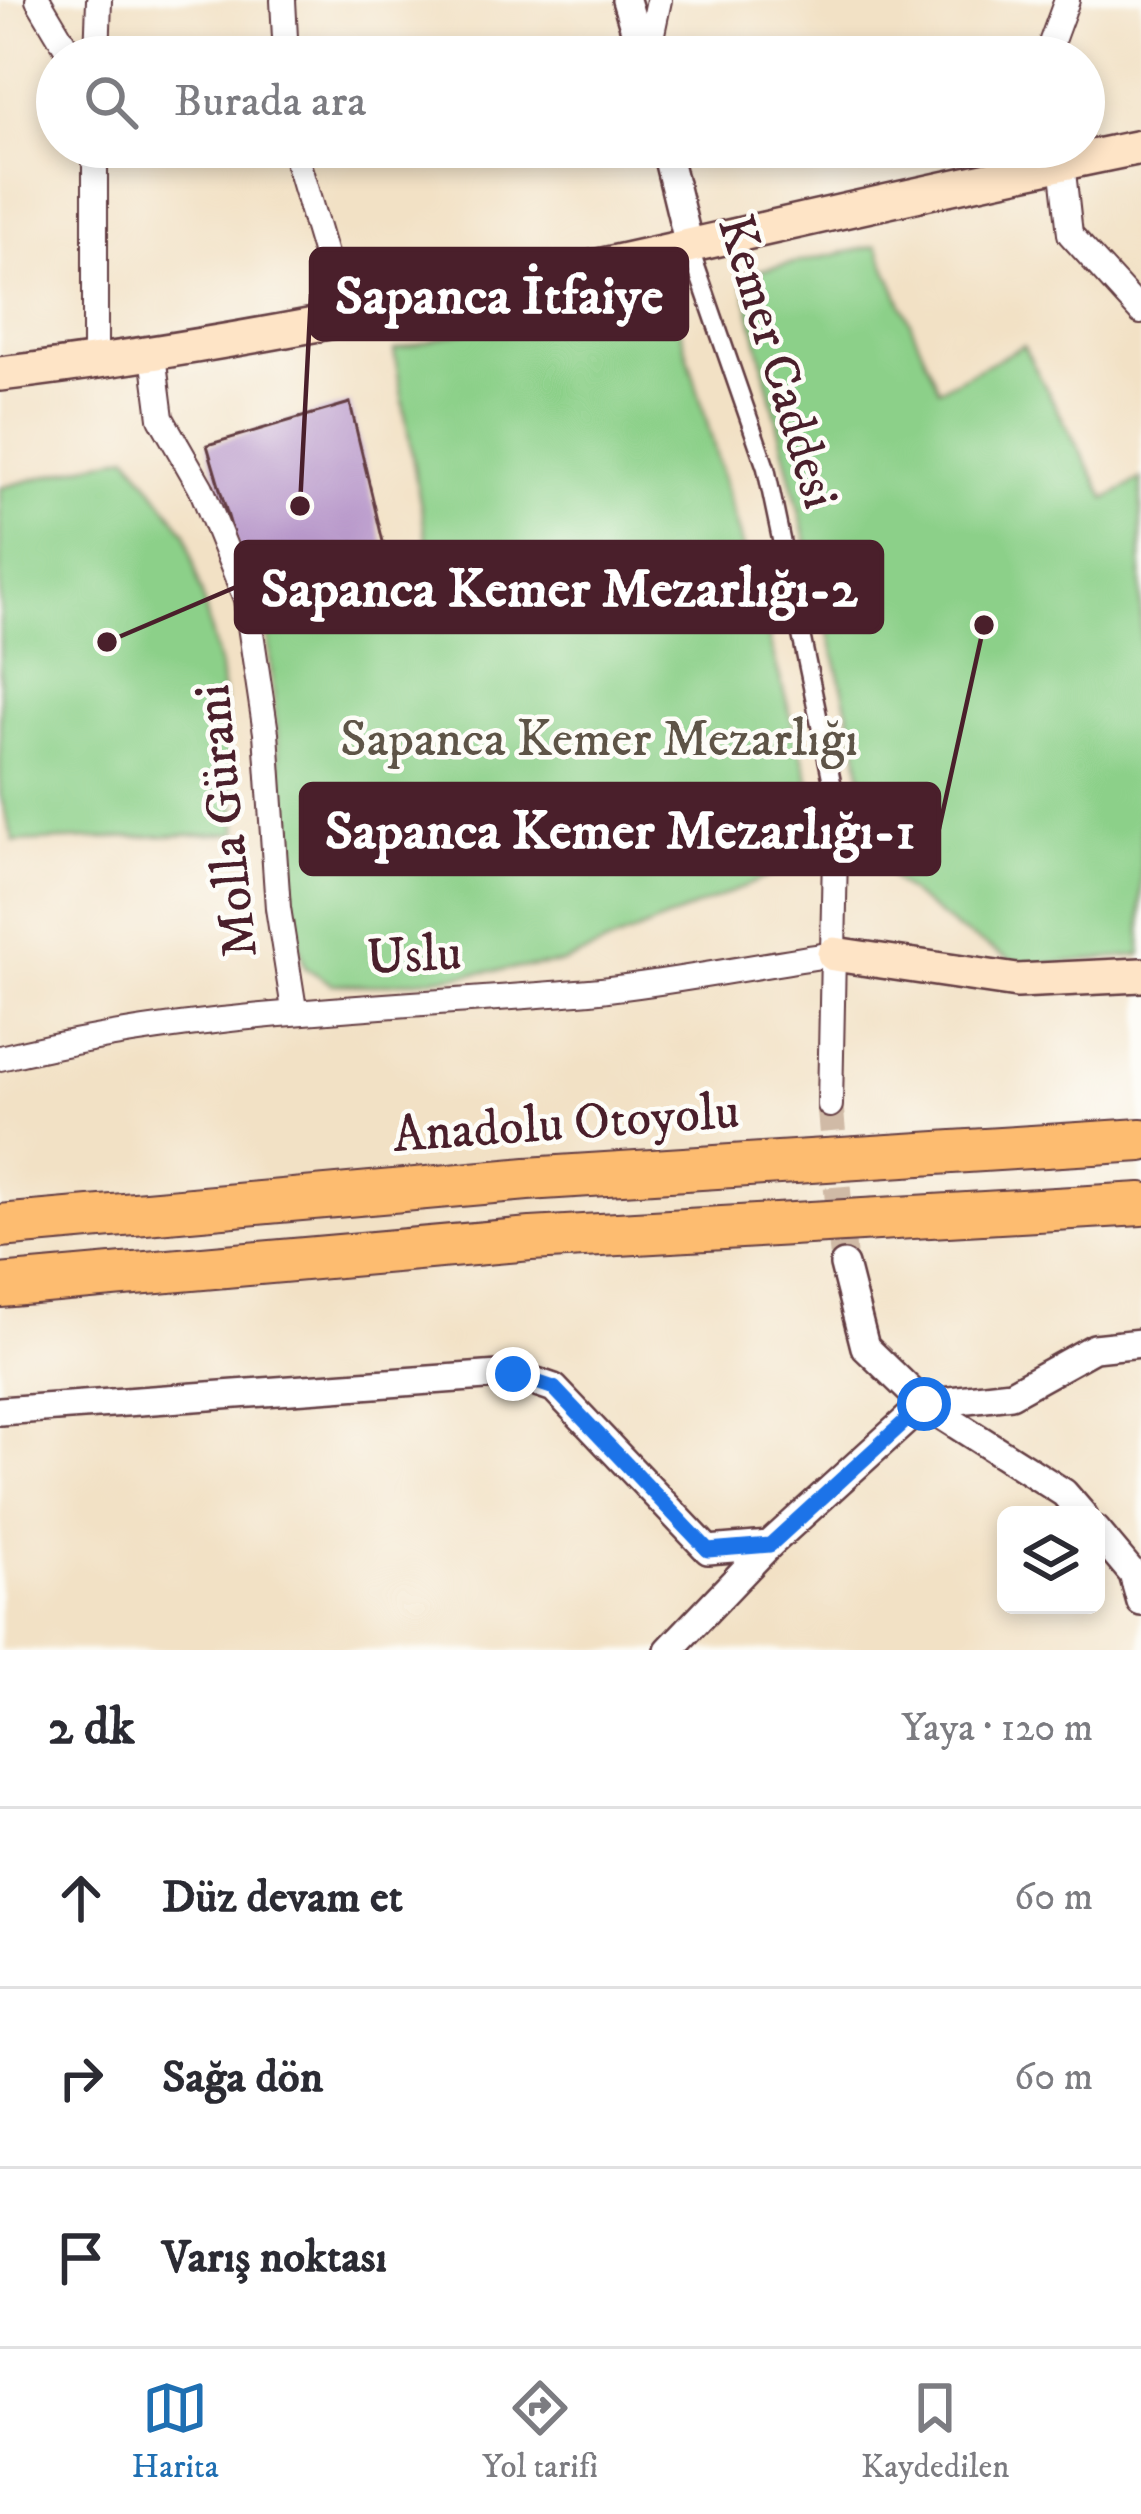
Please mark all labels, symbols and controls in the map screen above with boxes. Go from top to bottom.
search box [36,36,1105,168]
icon: search [78,69,144,135]
text: Burada ara [174,74,366,130]
street label: Kemer Caddesi [702,208,852,516]
callout: Sapanca İtfaiye [311,249,687,339]
text: Sapanca İtfaiye [335,263,663,331]
callout: Sapanca Kemer Mezarlığı-2 [236,542,882,632]
text: Sapanca Kemer Mezarlığı-2 [260,557,858,624]
street label: Molla Gürani [181,681,273,961]
park label: Sapanca Kemer Mezarlığı [340,708,858,772]
callout: Sapanca Kemer Mezarlığı-1 [301,784,939,874]
text: Sapanca Kemer Mezarlığı-1 [325,799,915,866]
street label: Uslu [365,922,463,990]
street label: Anadolu Otoyolu [391,1080,741,1168]
route end [486,1347,540,1401]
route start [897,1377,951,1431]
map controls [997,1506,1105,1614]
button: layers [997,1506,1105,1614]
text: 2 dk [48,1696,135,1760]
text: Yaya · 120 m [901,1704,1093,1753]
icon: ahead [48,1865,114,1931]
text: Düz devam et [162,1870,403,1926]
text: 60 m [1014,1873,1093,1922]
icon: right [48,2045,114,2111]
text: Sağa dön [162,2050,323,2106]
text: 60 m [1014,2053,1093,2102]
icon: arrive [48,2225,114,2291]
text: Varış noktası [162,2230,387,2286]
tab: Harita [132,2375,219,2488]
tab: Yol tarifi [482,2375,598,2488]
tab: Kaydedilen [861,2375,1009,2488]

